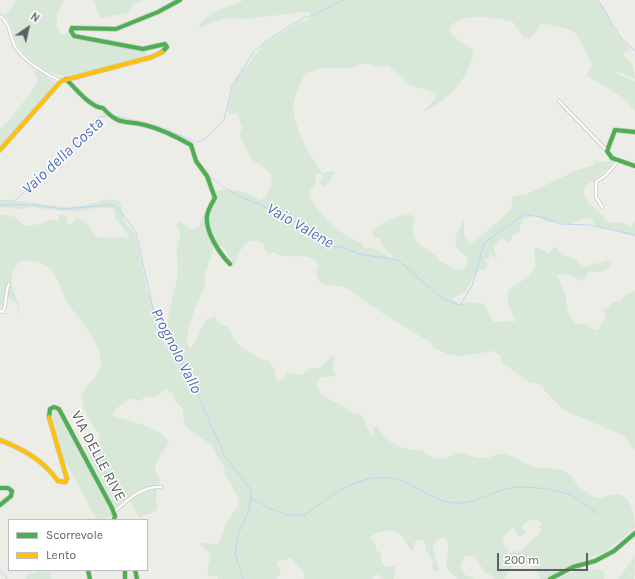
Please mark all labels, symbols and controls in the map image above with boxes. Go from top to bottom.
north arrow [8,8,48,48]
text: N [28,10,42,25]
water label: Vaio della Costa [18,113,108,199]
water label: Vaio Valene [263,199,337,253]
water label: Prognolo Vallo [146,305,206,397]
street label: VIA DELLE RIVE [67,408,129,504]
legend [8,519,148,571]
text: Scorrevole [46,528,103,542]
scale bar [499,545,590,571]
text: Lento [46,548,76,562]
text: 200 m [504,553,539,567]

